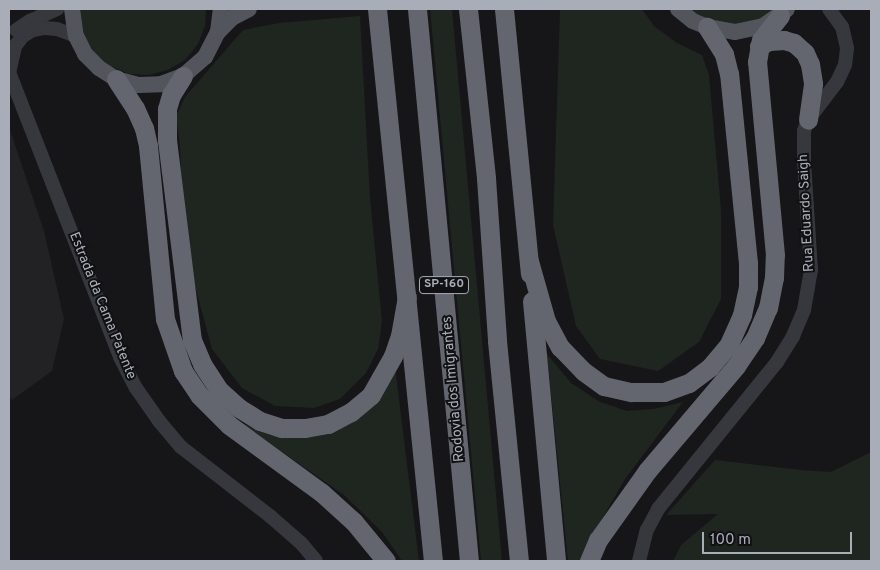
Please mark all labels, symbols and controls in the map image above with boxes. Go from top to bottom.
street label: Rua Eduardo Saigh [796,154,818,272]
street label: Estrada da Cama Patente [65,230,139,382]
road number: SP-160 [418,276,470,294]
street label: Rodovia dos Imigrantes [439,315,469,463]
scale bar [705,522,855,554]
text: 100 m [710,531,751,550]

